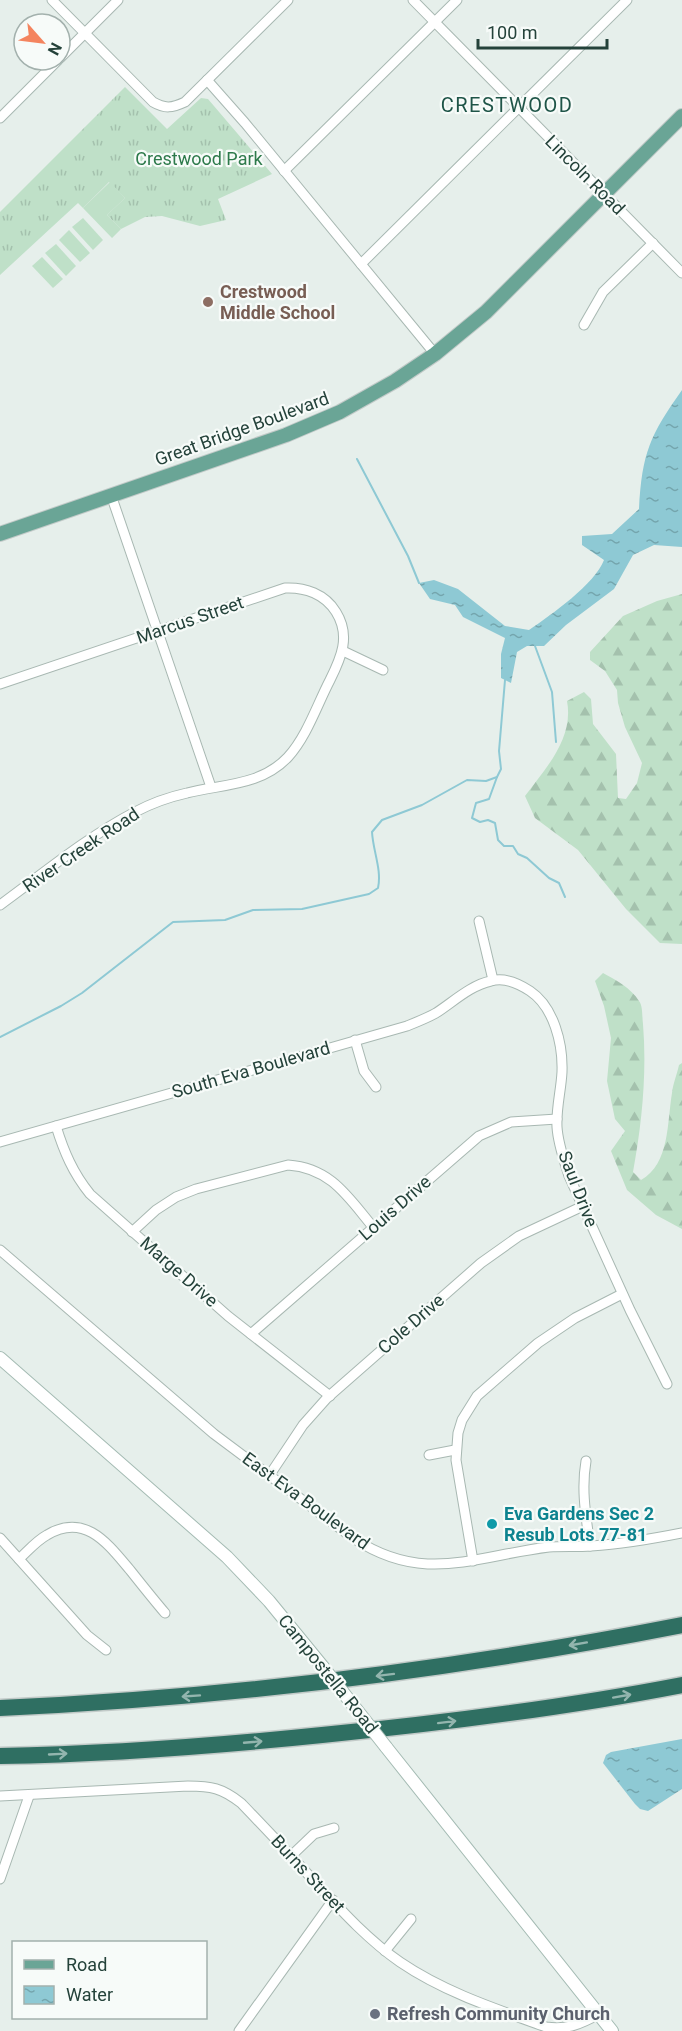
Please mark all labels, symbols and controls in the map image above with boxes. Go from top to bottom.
north arrow [12,12,72,72]
scale bar [478,12,607,50]
text: 100 m [487,22,538,43]
text: N [44,39,66,58]
district label: CRESTWOOD [441,93,573,117]
street label: Lincoln Road [541,131,629,219]
park label: Crestwood Park [135,148,264,169]
place label: Crestwood Middle School [220,281,335,323]
marker: Crestwood Middle School [201,295,215,309]
street label: Great Bridge Boulevard [152,387,332,470]
street label: Marcus Street [133,591,246,648]
street label: River Creek Road [19,803,143,896]
street label: South Eva Boulevard [169,1037,332,1102]
street label: Saul Drive [554,1148,603,1230]
street label: Louis Drive [354,1171,435,1245]
street label: Marge Drive [136,1232,222,1311]
street label: Cole Drive [373,1289,448,1358]
street label: East Eva Boulevard [239,1447,374,1554]
place label: Eva Gardens Sec 2 Resub Lots 77-81 [504,1503,654,1545]
marker: Eva Gardens Sec 2 Resub Lots 77-81 [485,1517,499,1531]
street label: Campostella Road [274,1610,383,1737]
one-way arrow [568,1639,588,1650]
one-way arrow [376,1670,395,1681]
one-way arrow [612,1690,632,1701]
one-way arrow [182,1691,202,1702]
one-way arrow [437,1716,456,1727]
one-way arrow [243,1736,262,1747]
one-way arrow [48,1749,68,1760]
street label: Burns Street [267,1831,350,1917]
legend [12,1941,207,2019]
text: Road [66,1954,107,1975]
text: Water [66,1984,113,2005]
place label: Refresh Community Church [387,2003,610,2024]
marker: Refresh Community Church [368,2007,382,2021]

